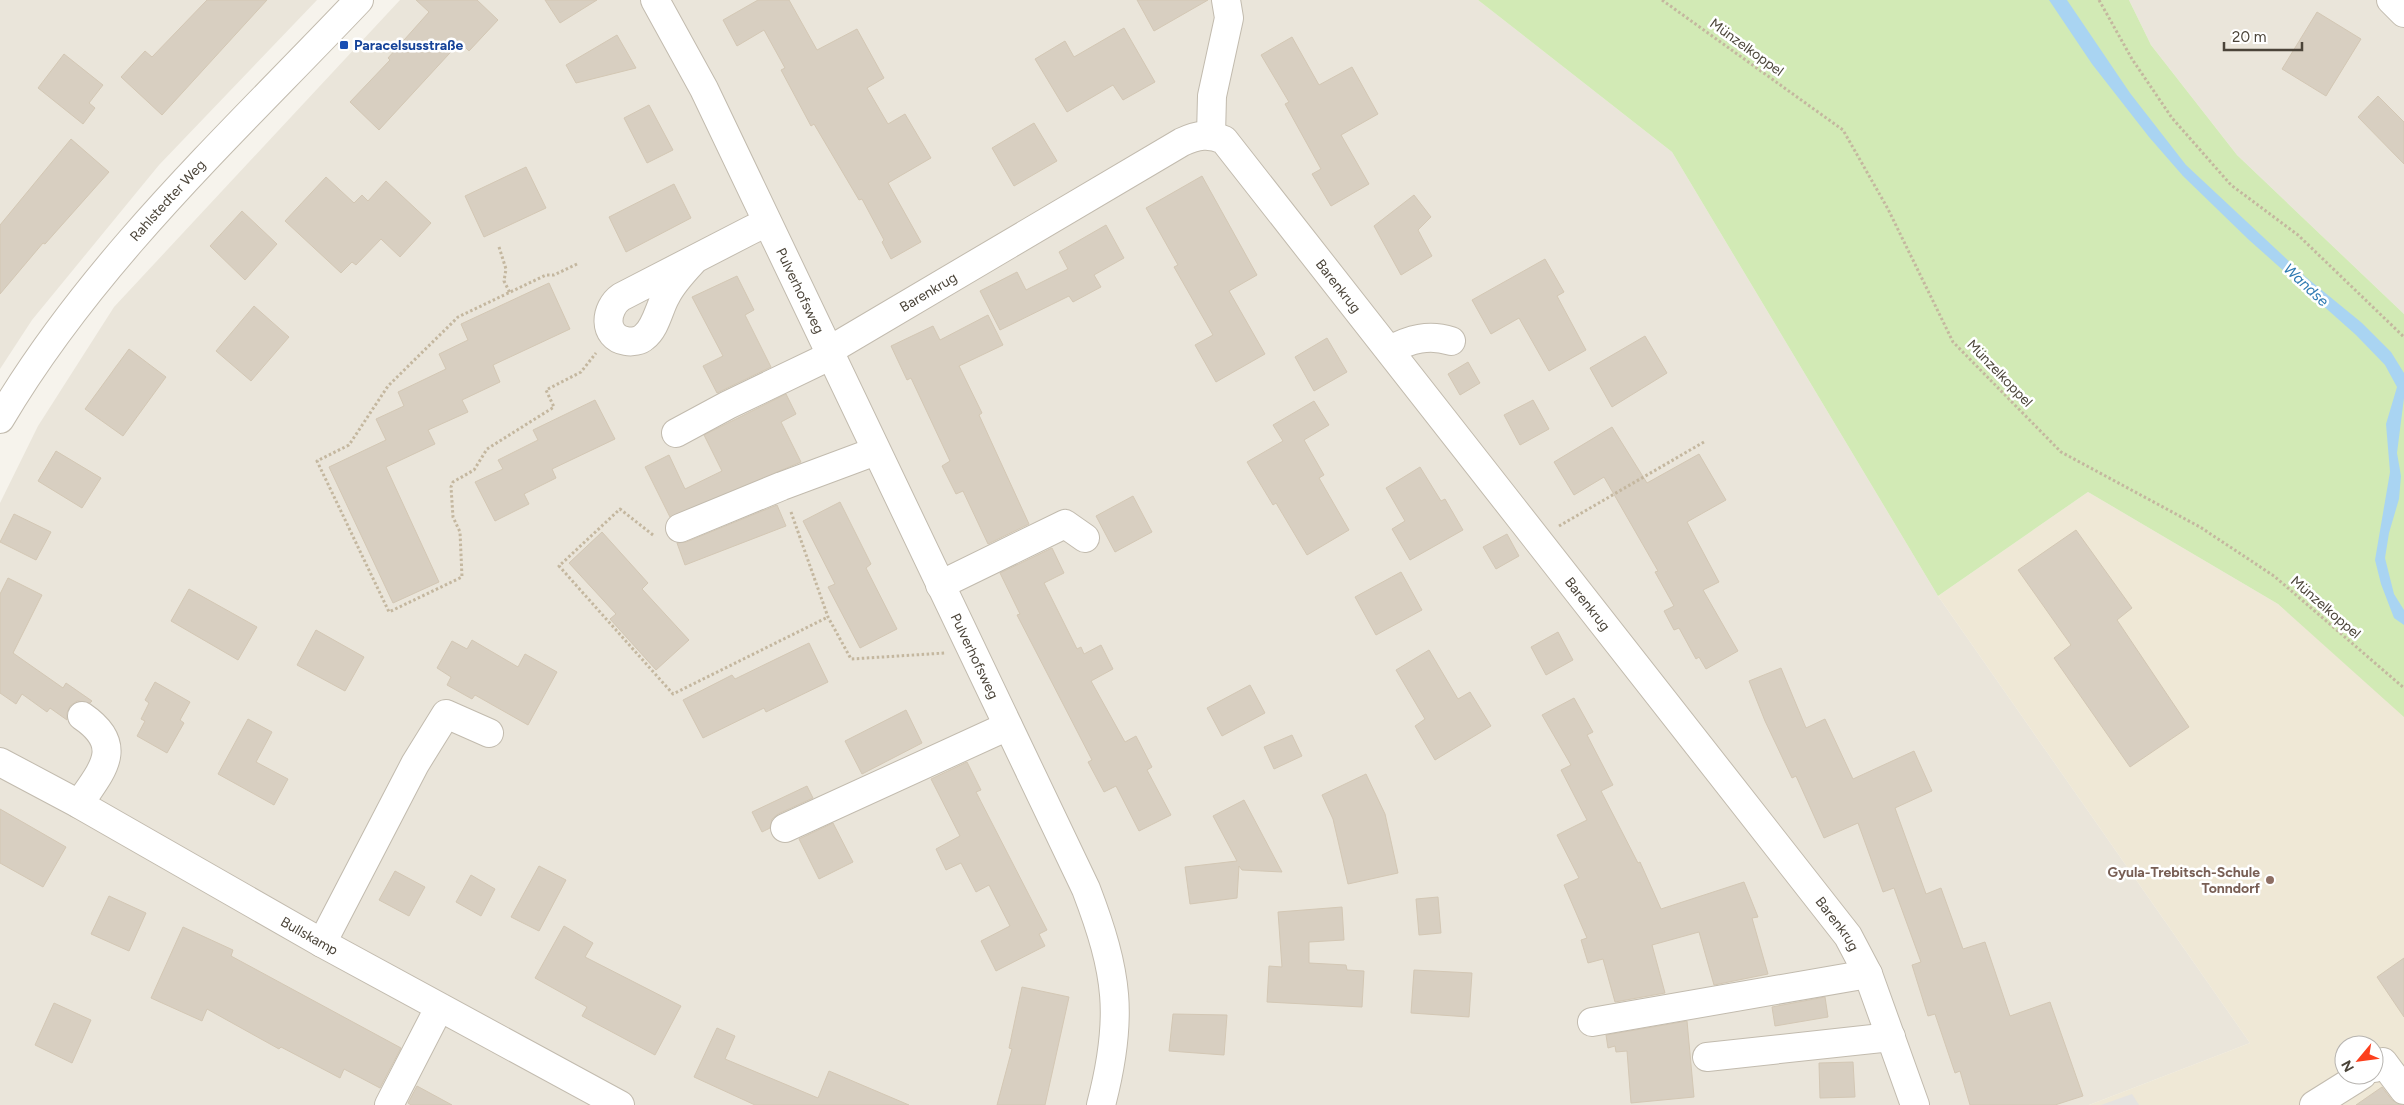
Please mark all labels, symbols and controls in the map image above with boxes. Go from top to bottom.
street label: Münzelkoppel [1706,15,1787,80]
scale bar [2224,20,2302,52]
text: 20 m [2232,28,2266,46]
place label: Paracelsusstraße [354,37,463,54]
marker: Paracelsusstraße [338,39,350,51]
street label: Rahlstedter Weg [126,156,209,245]
street label: Pulverhofsweg [772,245,827,336]
street label: Barenkrug [1312,256,1364,317]
water label: Wandse [2280,260,2332,310]
street label: Barenkrug [897,269,960,316]
street label: Münzelkoppel [1963,336,2036,411]
street label: Münzelkoppel [2287,572,2364,642]
street label: Barenkrug [1561,574,1614,634]
street label: Pulverhofsweg [947,611,1002,702]
place label: Gyula-Trebitsch-Schule Tonndorf [2107,864,2260,897]
marker: Gyula-Trebitsch-Schule Tonndorf [2264,874,2276,886]
street label: Barenkrug [1812,894,1862,954]
street label: Bullskamp [278,913,341,959]
north arrow [2334,1035,2384,1085]
text: N [2338,1057,2358,1075]

